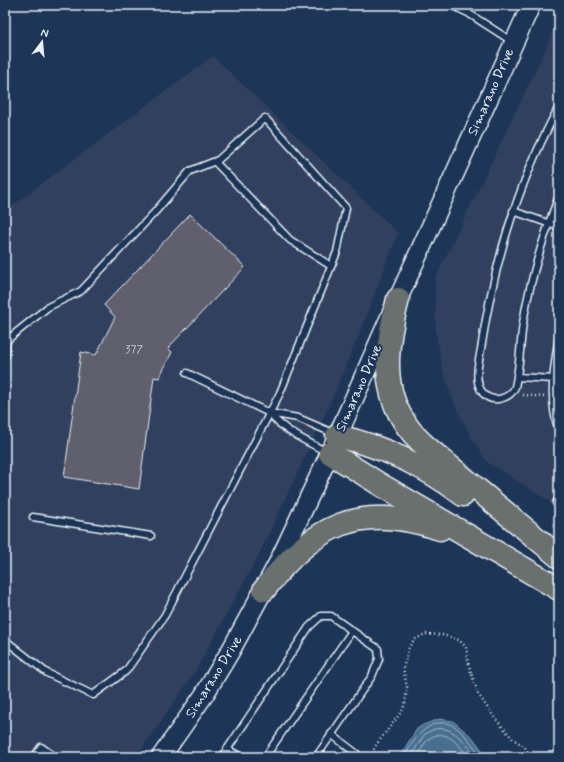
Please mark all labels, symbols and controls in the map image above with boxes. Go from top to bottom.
north arrow [22,22,62,62]
text: N [39,26,50,41]
street label: Simarano Drive [464,45,519,139]
street label: Simarano Drive [332,341,387,435]
house number: 377 [125,342,143,358]
street label: Simarano Drive [181,632,247,722]

